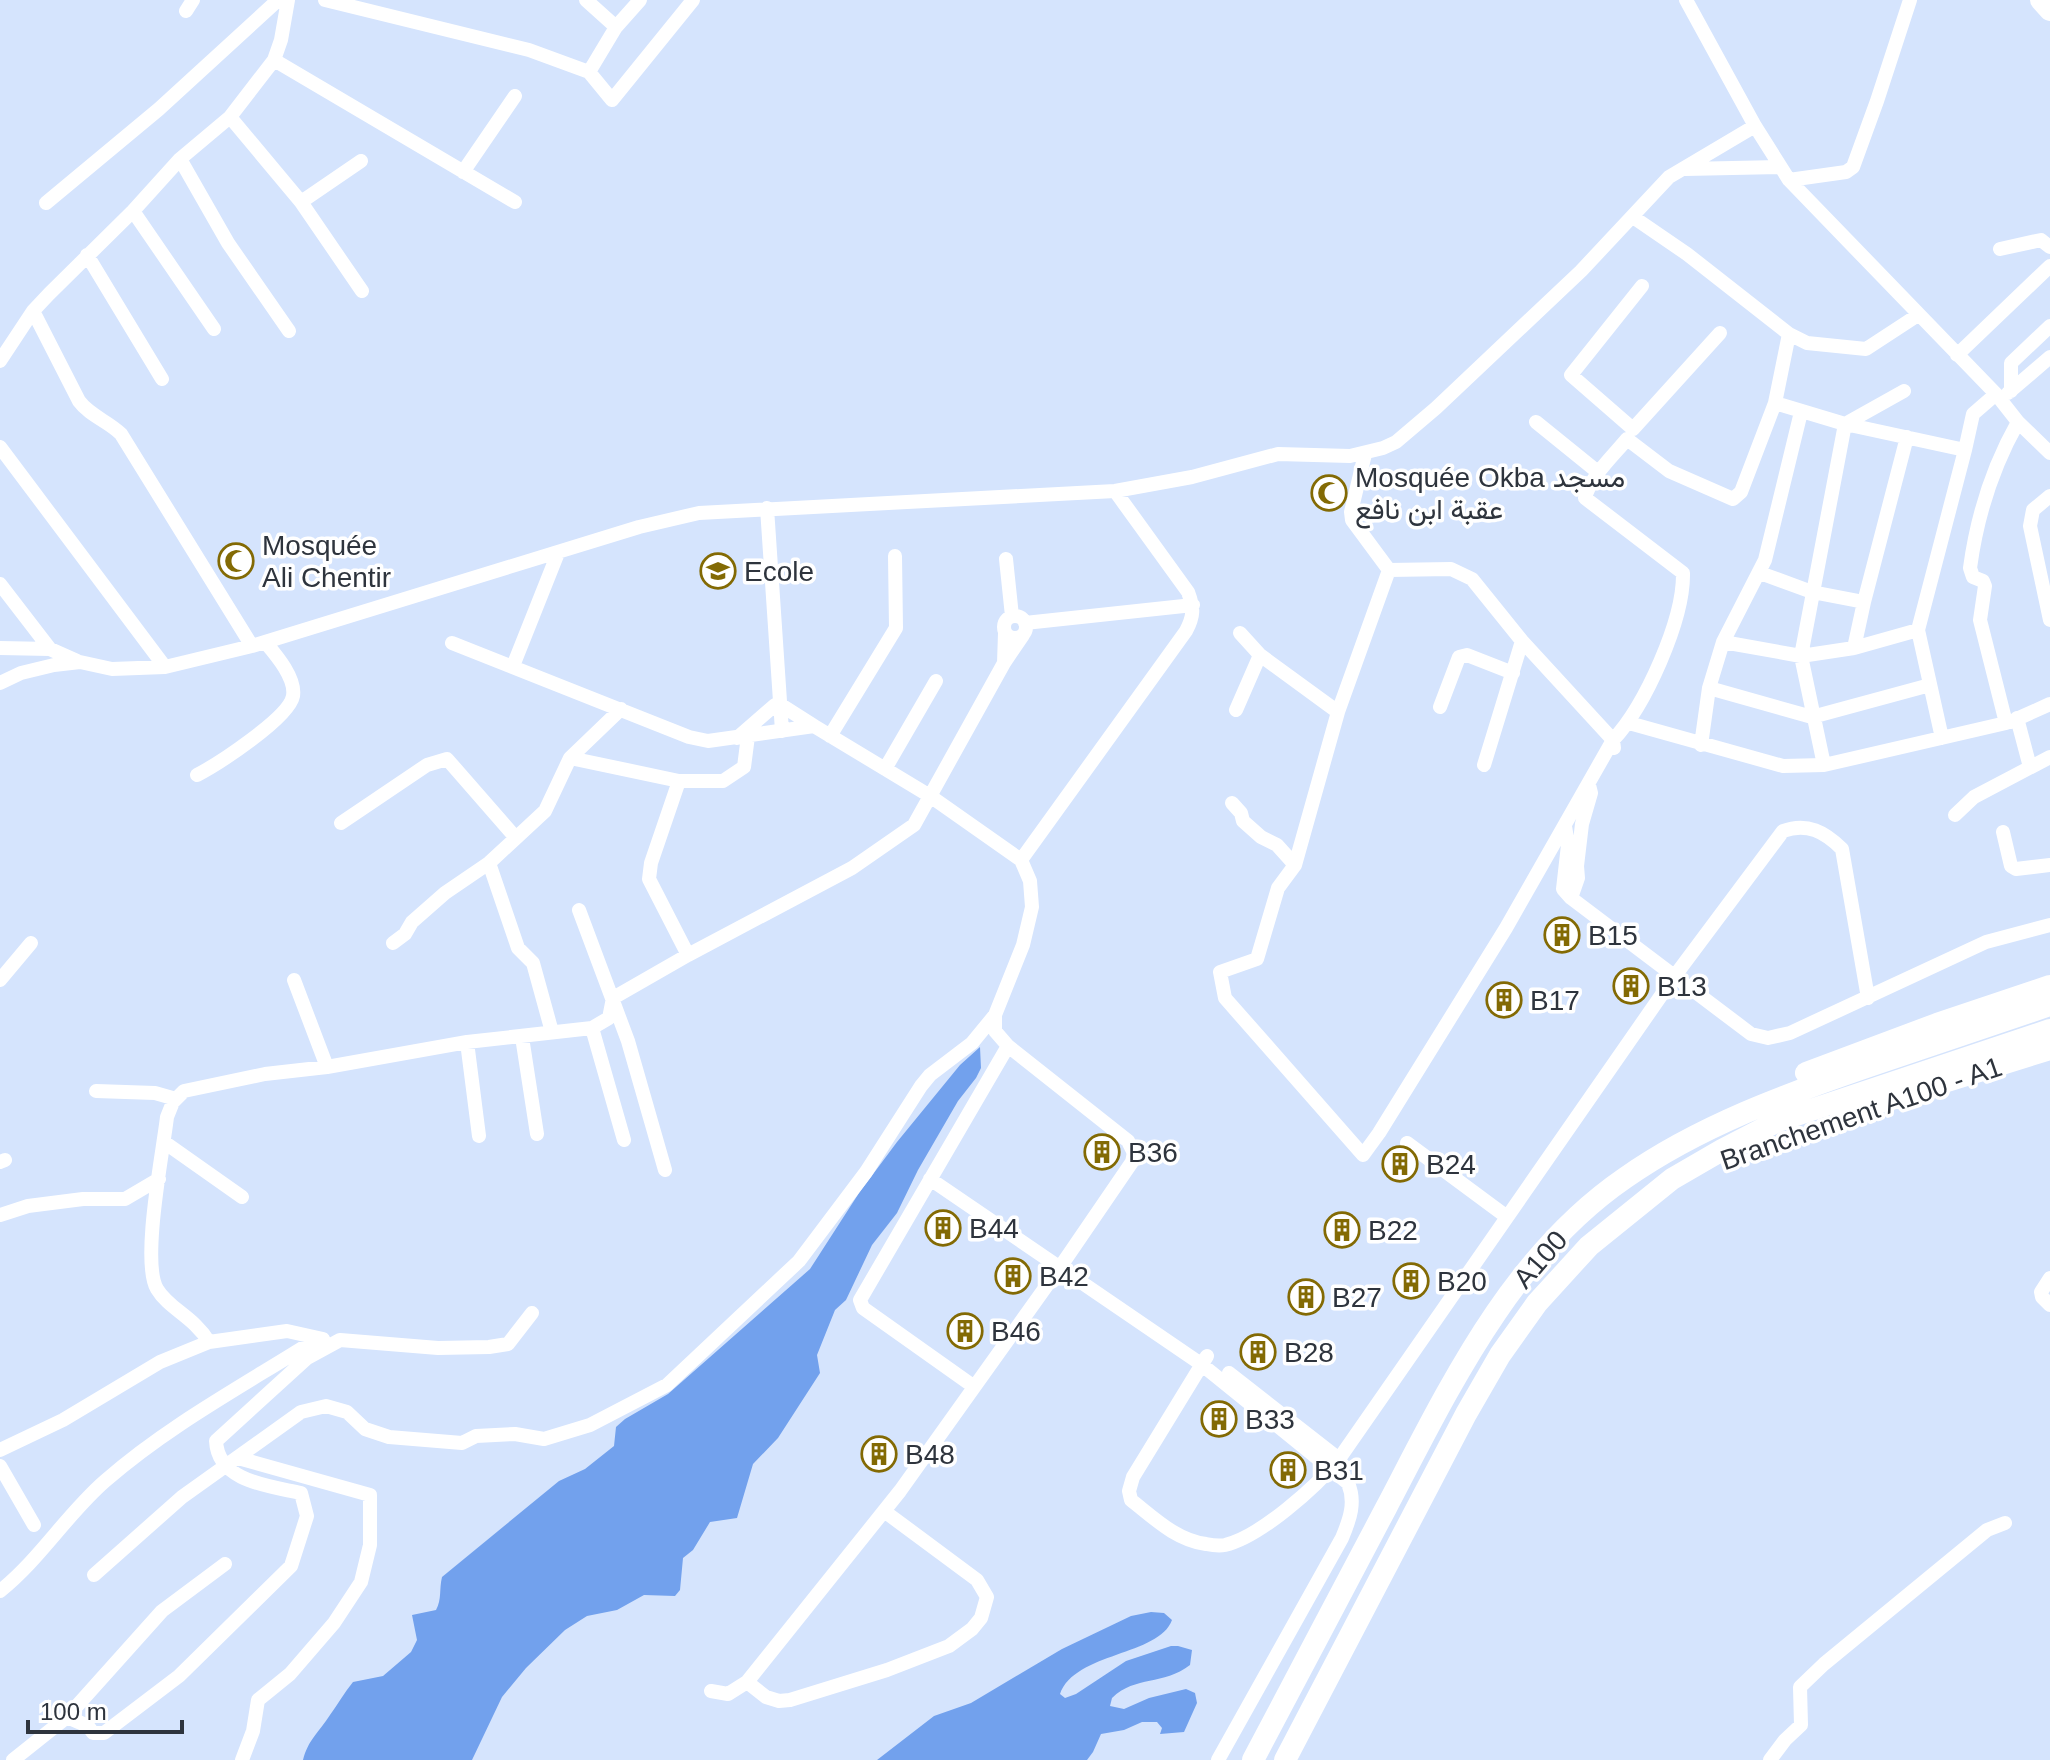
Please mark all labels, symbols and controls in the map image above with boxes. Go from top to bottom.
place label: Mosquée Okba مسجد عقبة ابن نافع [1355,462,1625,529]
mosque icon: Mosquée Okba مسجد عقبة ابن نافع [1310,474,1348,512]
place label: Mosquée Ali Chentir [262,530,391,593]
mosque icon: Mosquée Ali Chentir [217,542,255,580]
school or university icon: Ecole [699,552,737,590]
place label: Ecole [744,556,814,587]
building icon: B15 [1543,916,1581,954]
place label: B15 [1588,920,1638,951]
building icon: B13 [1612,967,1650,1005]
place label: B13 [1657,971,1707,1002]
building icon: B17 [1485,981,1523,1019]
place label: B17 [1530,985,1580,1016]
street label: Branchement A100 - A1 [1716,1051,2006,1176]
building icon: B36 [1083,1133,1121,1171]
place label: B36 [1128,1137,1178,1168]
building icon: B24 [1381,1145,1419,1183]
place label: B24 [1426,1149,1476,1180]
building icon: B44 [924,1209,962,1247]
building icon: B22 [1323,1211,1361,1249]
place label: B44 [969,1213,1019,1244]
place label: B22 [1368,1215,1418,1246]
street label: A100 [1507,1224,1574,1294]
building icon: B42 [994,1257,1032,1295]
place label: B42 [1039,1261,1089,1292]
building icon: B20 [1392,1262,1430,1300]
place label: B20 [1437,1266,1487,1297]
building icon: B27 [1287,1278,1325,1316]
place label: B27 [1332,1282,1382,1313]
building icon: B46 [946,1312,984,1350]
place label: B46 [991,1316,1041,1347]
building icon: B28 [1239,1333,1277,1371]
place label: B28 [1284,1337,1334,1368]
building icon: B33 [1200,1400,1238,1438]
place label: B33 [1245,1404,1295,1435]
building icon: B48 [860,1435,898,1473]
place label: B48 [905,1439,955,1470]
building icon: B31 [1269,1451,1307,1489]
place label: B31 [1314,1455,1364,1486]
scale bar [28,1684,182,1734]
text: 100 m [40,1698,107,1725]

